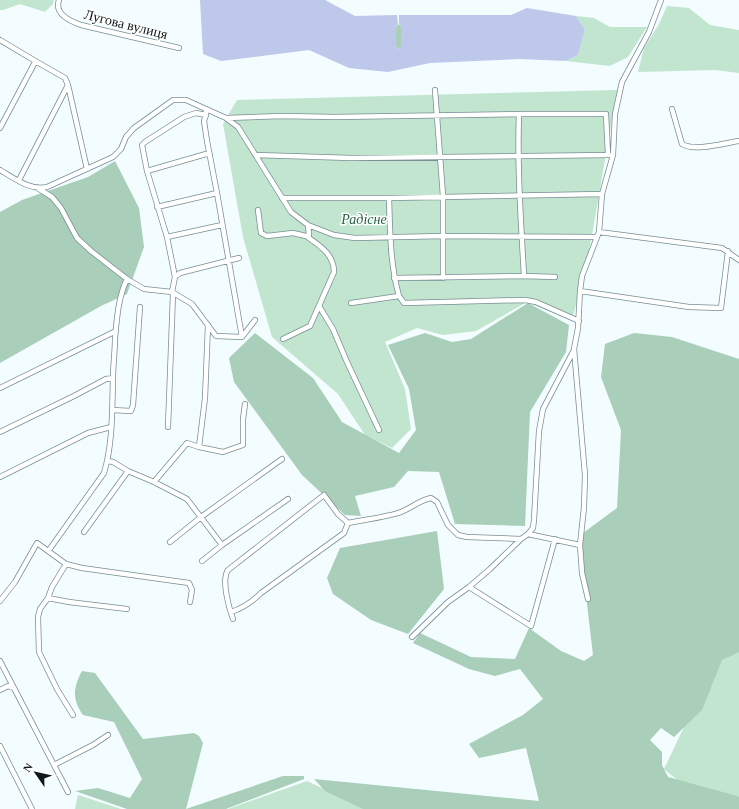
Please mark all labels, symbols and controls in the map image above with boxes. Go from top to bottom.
street label: Лугова вулиця [83,7,170,42]
park label: Радісне [340,212,387,227]
north arrow [16,753,56,793]
text: N [21,761,35,774]

